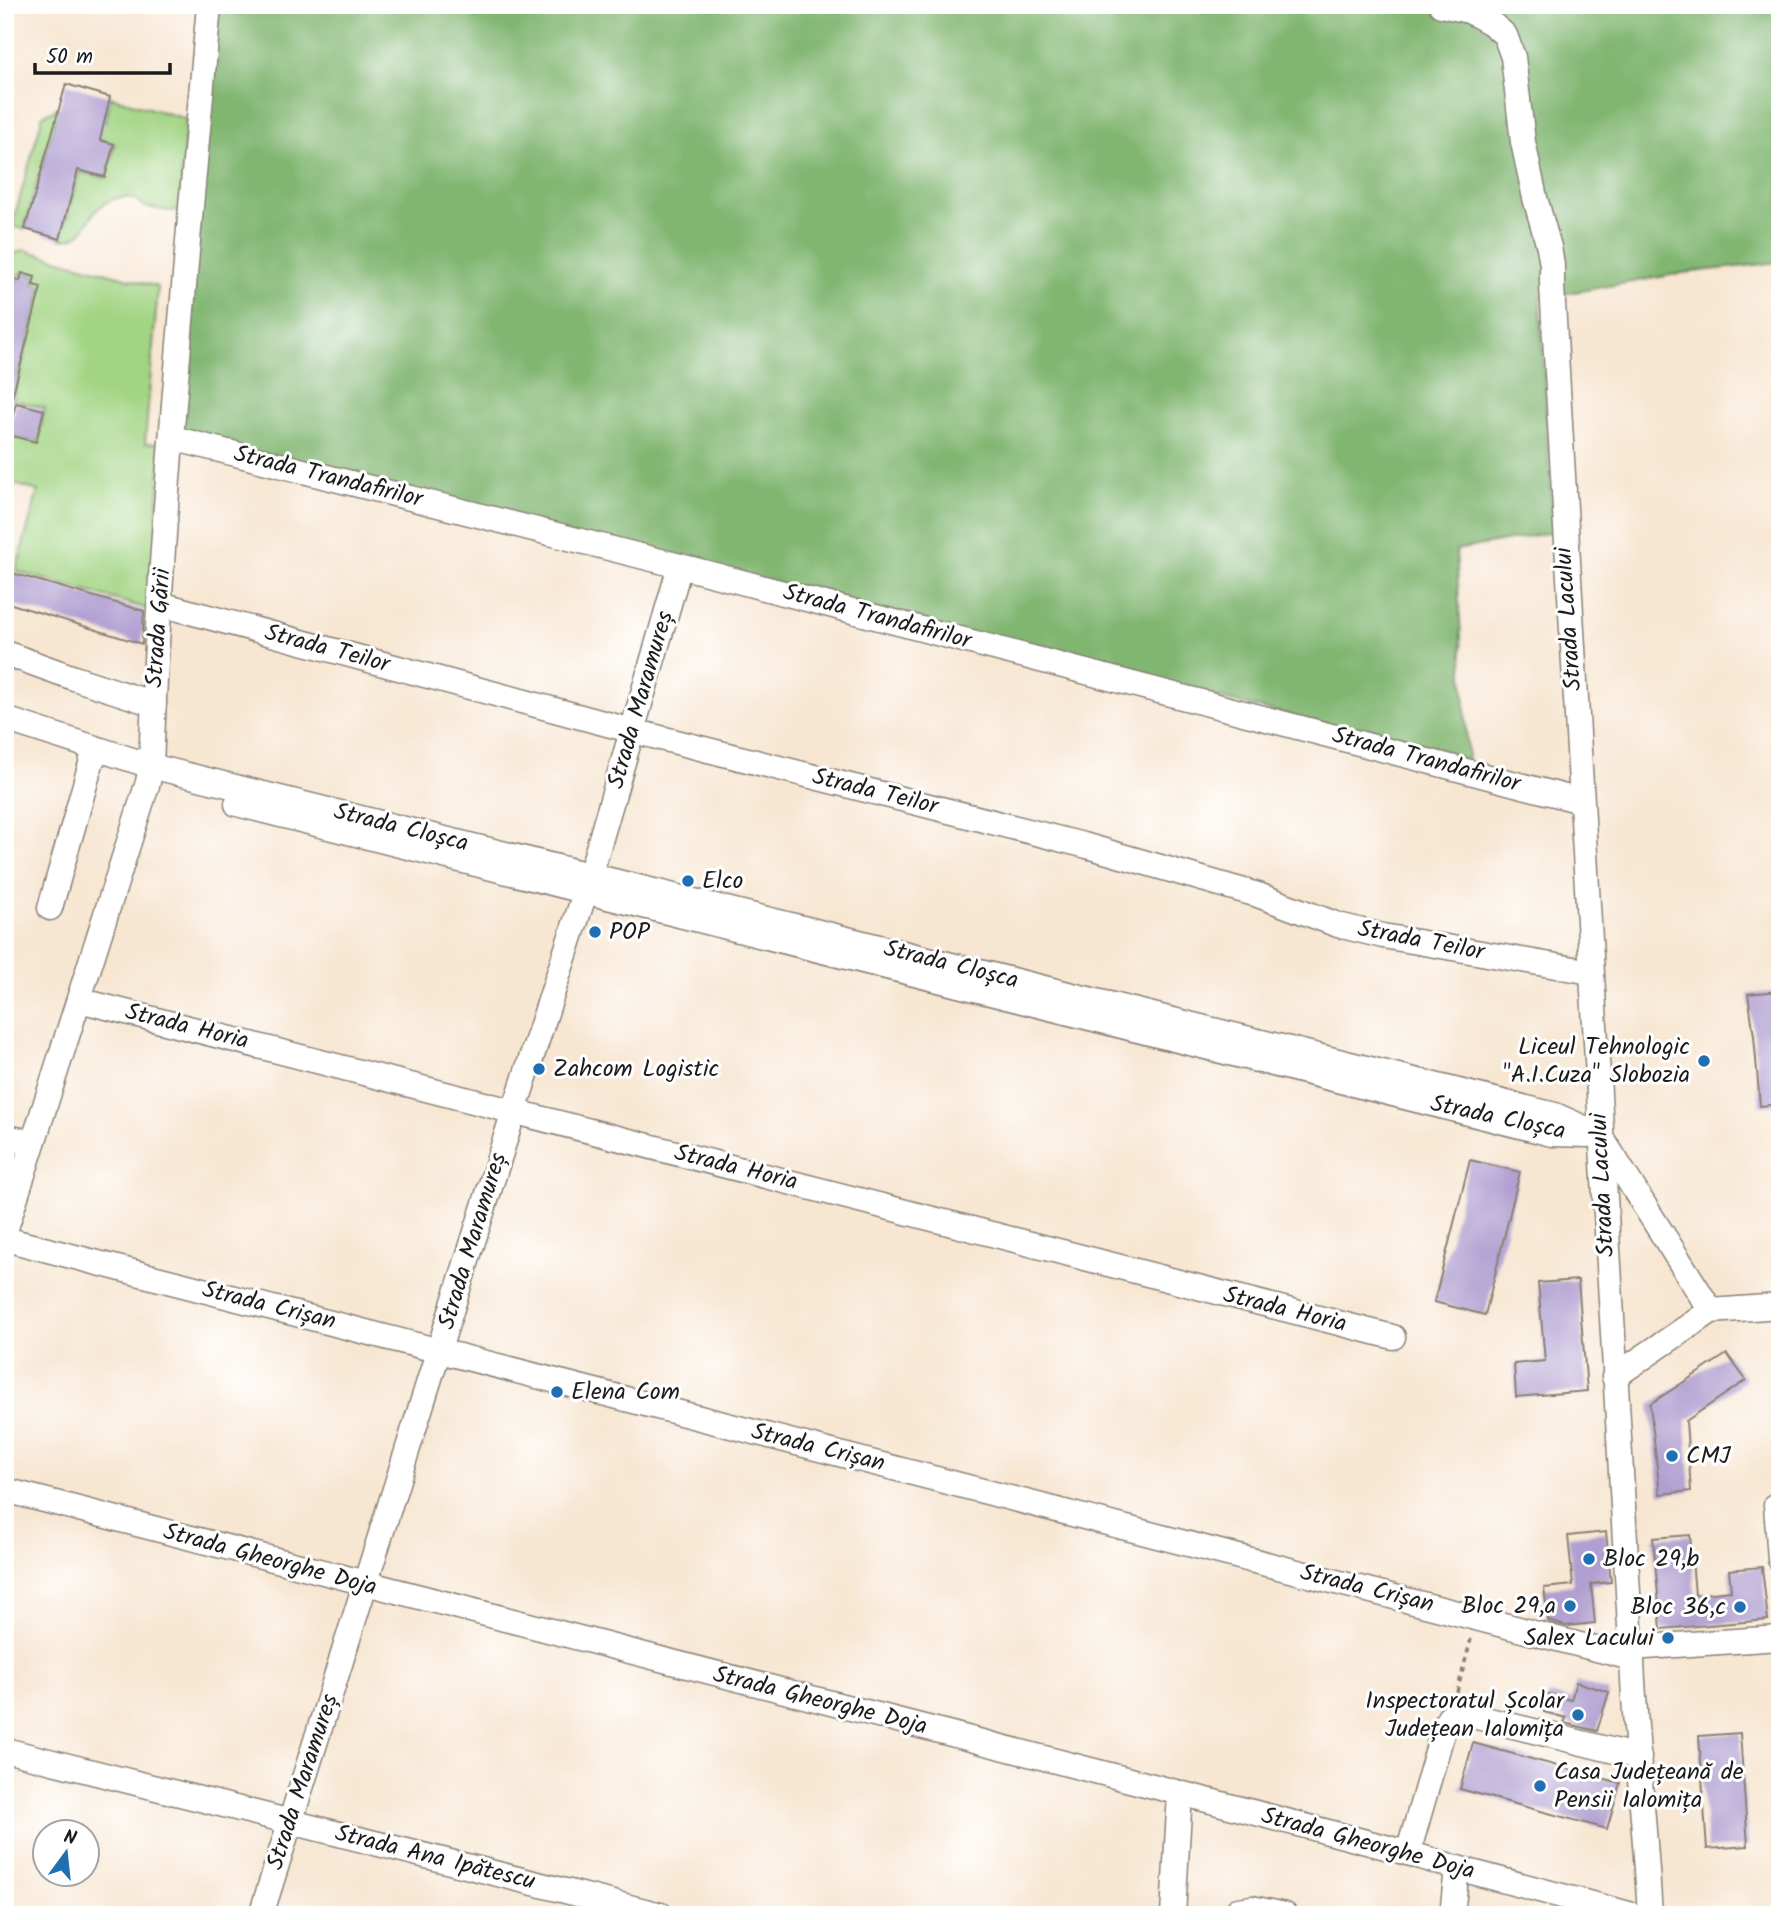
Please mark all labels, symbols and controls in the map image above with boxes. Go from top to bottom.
scale bar [35,32,170,76]
text: 50 m [46,41,93,74]
street label: Strada Trandafirilor [230,435,428,520]
street label: Strada Lacului [1544,545,1593,692]
street label: Strada Gării [135,566,183,689]
street label: Strada Trandafirilor [779,573,977,661]
street label: Strada Maramureș [597,607,685,793]
street label: Strada Teilor [260,614,396,685]
street label: Strada Trandafirilor [1328,716,1526,804]
street label: Strada Teilor [808,758,944,827]
street label: Strada Cloșca [330,792,472,864]
place label: Elco [702,862,744,901]
marker: Elco [680,873,696,889]
street label: Strada Teilor [1354,910,1490,973]
place label: POP [609,913,651,952]
marker: POP [587,924,603,940]
street label: Strada Cloșca [880,929,1022,1001]
street label: Strada Horia [121,993,253,1061]
place label: Liceul Tehnologic "A.I.Cuza" Slobozia [1503,1028,1690,1095]
place label: Zahcom Logistic [553,1050,719,1089]
marker: Liceul Tehnologic "A.I.Cuza" Slobozia [1696,1053,1712,1069]
marker: Zahcom Logistic [531,1061,547,1077]
street label: Strada Cloșca [1427,1085,1569,1151]
street label: Strada Lacului [1580,1111,1626,1258]
street label: Strada Horia [670,1134,802,1202]
street label: Strada Maramureș [428,1148,518,1334]
street label: Strada Crișan [198,1271,340,1341]
street label: Strada Horia [1219,1276,1351,1344]
place label: Elena Com [571,1373,680,1412]
marker: Elena Com [549,1384,565,1400]
street label: Strada Crișan [747,1413,889,1483]
place label: CMJ [1686,1437,1731,1476]
marker: CMJ [1664,1448,1680,1464]
street label: Strada Gheorghe Doja [159,1513,381,1607]
place label: Bloc 29,b [1603,1540,1699,1579]
marker: Bloc 29,b [1581,1551,1597,1567]
street label: Strada Crișan [1296,1554,1438,1624]
place label: Bloc 29,a [1461,1587,1556,1626]
place label: Bloc 36,c [1630,1588,1726,1627]
marker: Bloc 29,a [1562,1598,1578,1614]
marker: Bloc 36,c [1732,1599,1748,1615]
place label: Salex Lacului [1524,1619,1655,1658]
marker: Salex Lacului [1660,1630,1676,1646]
street label: Strada Gheorghe Doja [709,1656,931,1746]
place label: Inspectoratul Școlar Județean Ialomița [1365,1682,1566,1749]
street label: Strada Maramureș [256,1689,350,1875]
marker: Inspectoratul Școlar Județean Ialomița [1570,1707,1586,1723]
place label: Casa Județeană de Pensii Ialomița [1554,1753,1744,1820]
marker: Casa Județeană de Pensii Ialomița [1532,1778,1548,1794]
street label: Strada Gheorghe Doja [1257,1797,1479,1891]
street label: Strada Ana Ipătescu [331,1814,540,1902]
north arrow [32,1818,102,1888]
text: N [60,1822,80,1855]

